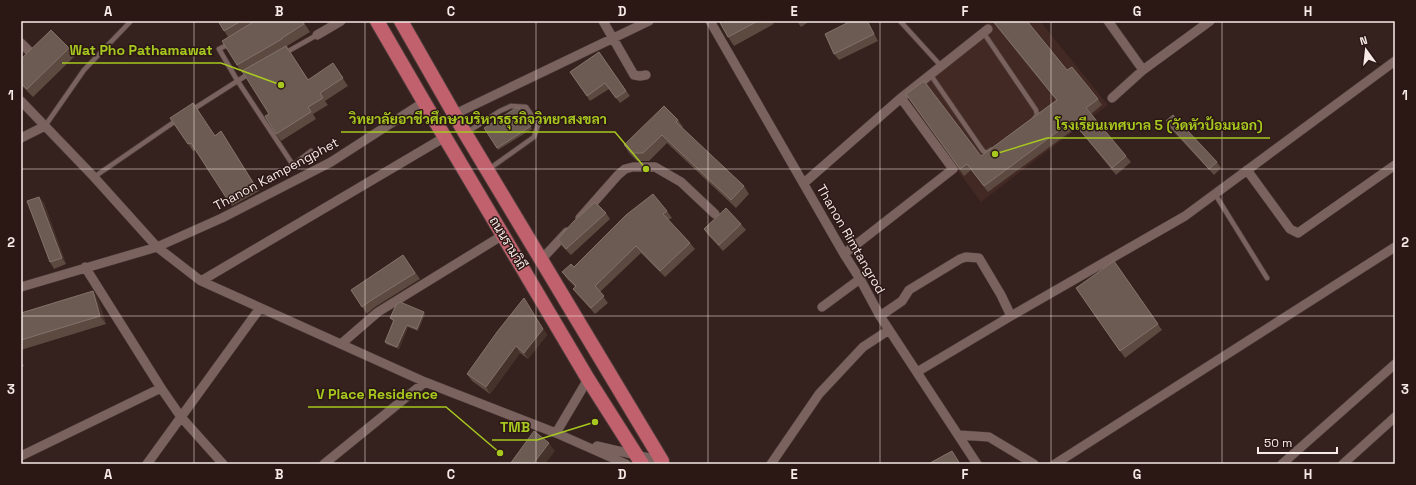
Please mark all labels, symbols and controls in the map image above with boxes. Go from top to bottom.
text: A [104,3,113,20]
text: B [275,3,284,20]
text: C [447,3,455,20]
text: D [618,3,627,20]
text: E [790,3,798,20]
text: F [962,3,969,20]
text: G [1133,3,1141,20]
text: H [1304,3,1312,20]
north arrow [1346,30,1386,70]
text: N [1358,33,1369,48]
callout: Wat Pho Pathamawat [62,37,221,63]
text: Wat Pho Pathamawat [69,41,213,59]
text: 1 [8,87,14,104]
text: 1 [1402,87,1408,104]
callout: วิทยาลัยอาชีวศึกษาบริหารธุรกิจวิทยาสงขลา [341,106,615,132]
text: วิทยาลัยอาชีวศึกษาบริหารธุรกิจวิทยาสงขลา [348,110,607,130]
callout: โรงเรียนเทศบาล 5 (วัดหัวป้อมนอก) [1047,112,1270,138]
text: โรงเรียนเทศบาล 5 (วัดหัวป้อมนอก) [1054,116,1263,134]
street label: Thanon Kampengphet [211,134,341,214]
street label: Thanon Rimtangrod [813,181,889,297]
street label: ถนนรามวิถี [486,213,531,273]
text: 2 [7,234,15,251]
text: 2 [1401,234,1409,251]
text: 3 [7,381,15,398]
callout: V Place Residence [308,381,446,407]
text: 3 [1401,381,1409,398]
text: V Place Residence [316,385,438,403]
callout: TMB [492,414,537,440]
text: TMB [500,418,530,436]
scale bar [1258,429,1337,455]
text: 50 m [1264,435,1292,451]
text: A [104,466,113,483]
text: B [275,466,284,483]
text: C [447,466,455,483]
text: D [618,466,627,483]
text: E [790,466,798,483]
text: F [962,466,969,483]
text: G [1133,466,1141,483]
text: H [1304,466,1312,483]

